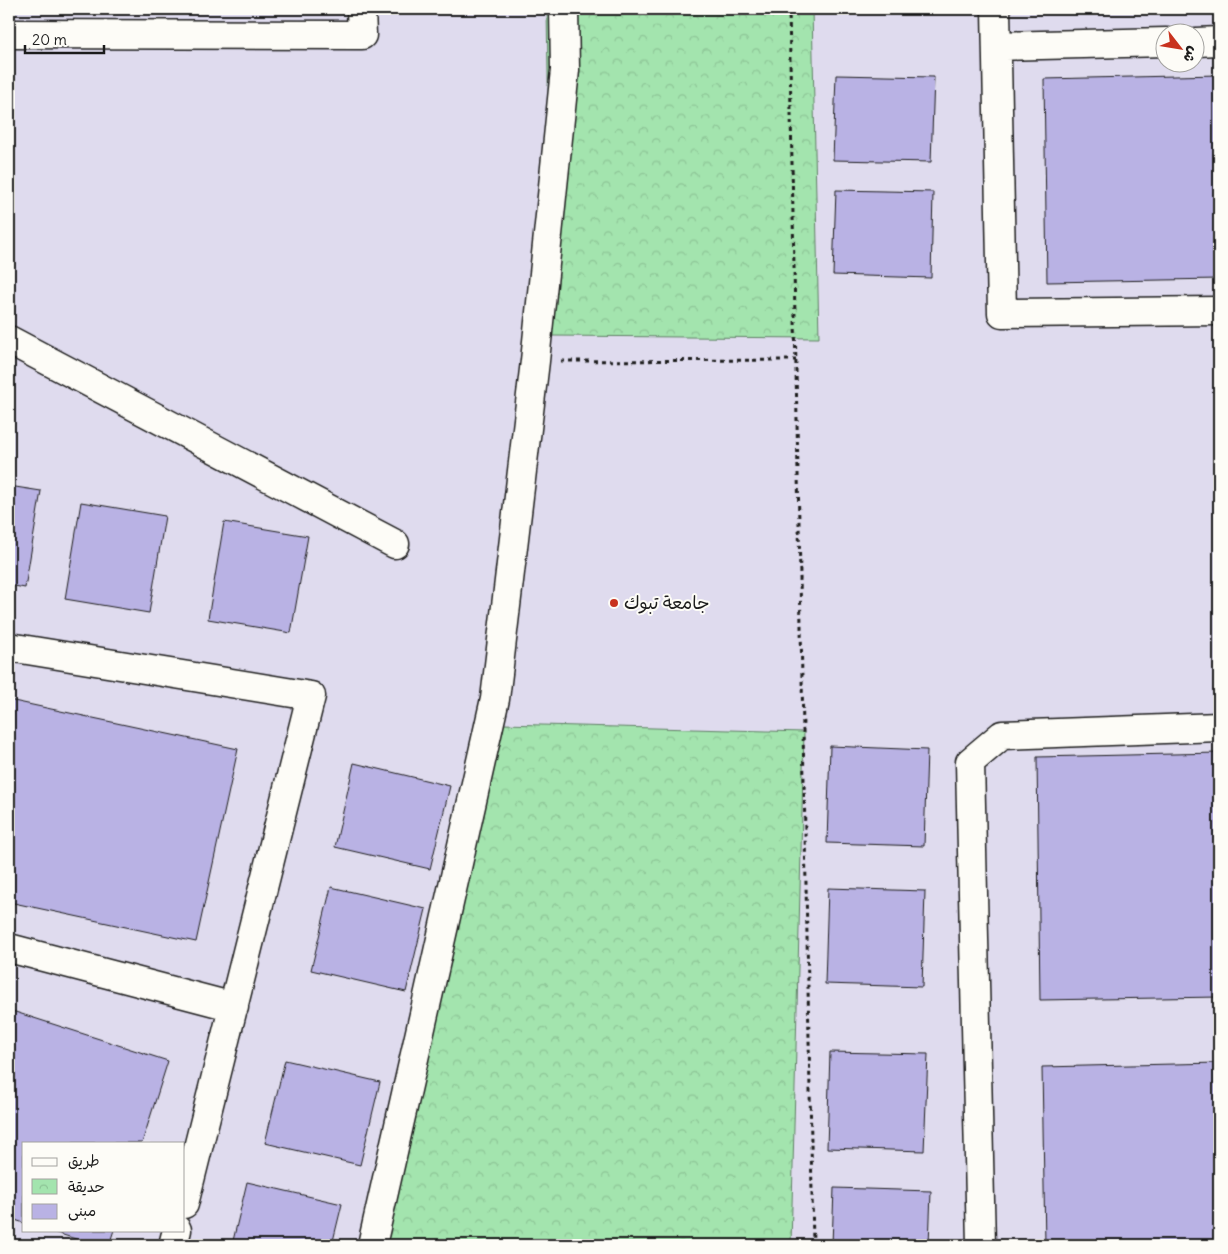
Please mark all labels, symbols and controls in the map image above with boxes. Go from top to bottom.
scale bar [25,22,104,54]
north arrow [1156,22,1206,72]
text: 20 m [32,30,67,49]
text: ش [1179,43,1203,66]
place label: جامعة تبوك [624,591,709,614]
marker: جامعة تبوك [608,597,620,609]
legend [22,1142,185,1232]
text: طريق [68,1151,100,1170]
text: حديقة [68,1177,105,1196]
text: مبنى [68,1201,96,1221]

